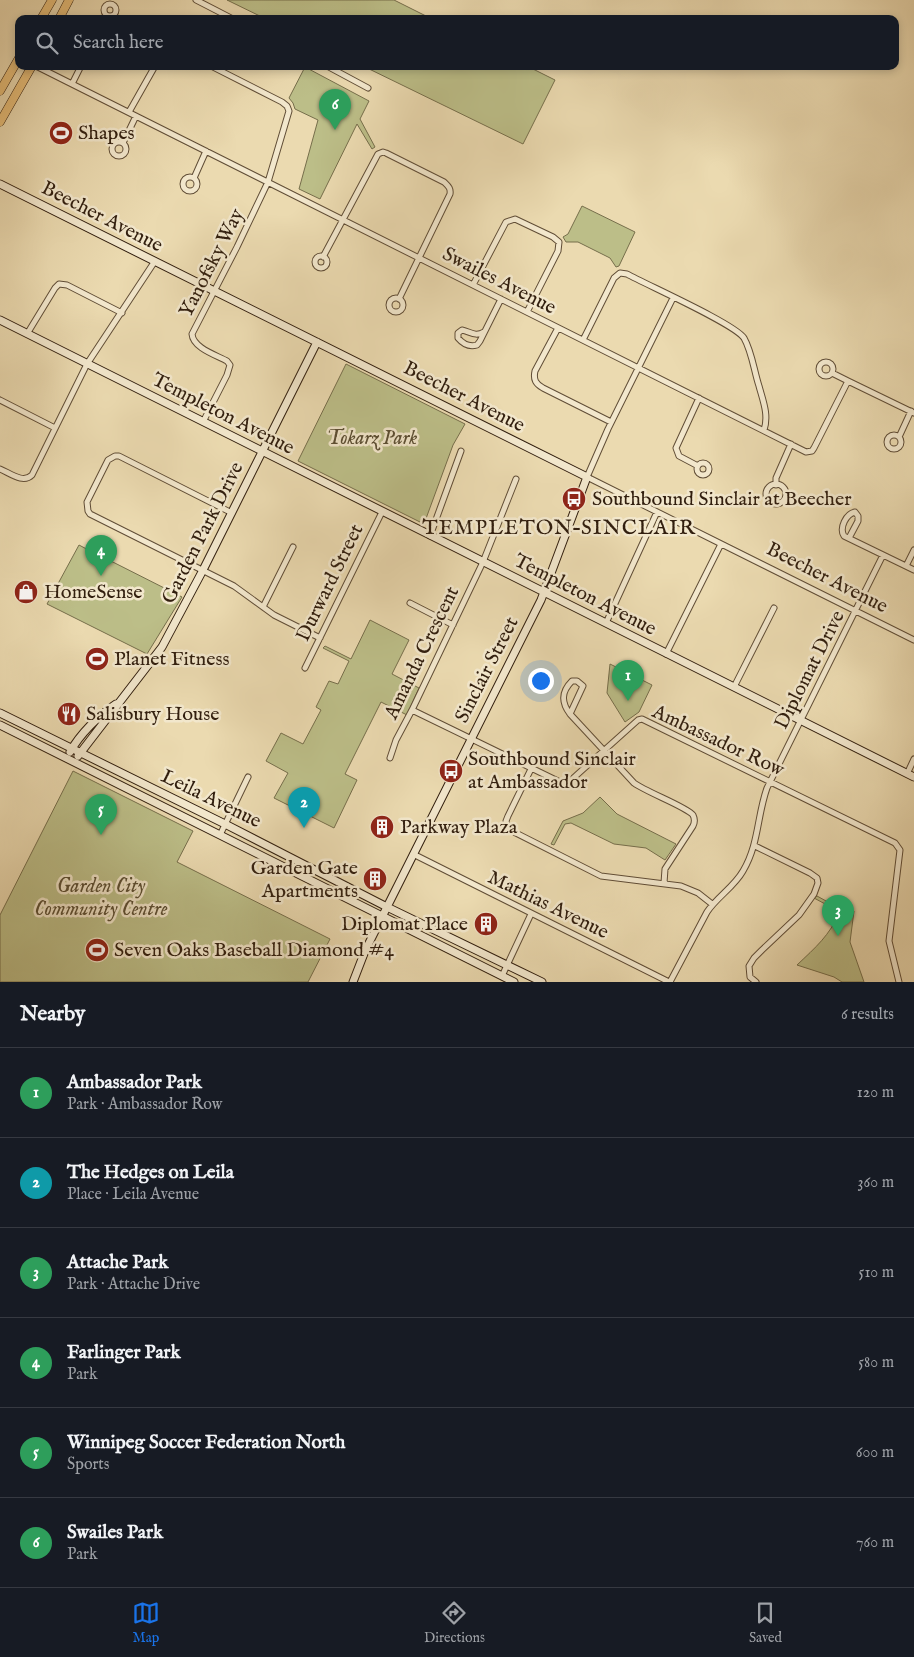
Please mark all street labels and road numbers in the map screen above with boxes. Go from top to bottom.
street label: Beecher Avenue [37,176,167,258]
street label: Yanofsky Way [174,204,250,321]
street label: Swailes Avenue [438,242,560,320]
street label: Beecher Avenue [399,356,529,438]
street label: Templeton Avenue [148,367,298,461]
street label: Garden Park Drive [157,458,249,608]
street label: Durward Street [291,520,369,646]
street label: Beecher Avenue [762,537,892,619]
street label: Templeton Avenue [510,548,660,642]
street label: Amanda Crescent [379,582,465,725]
street label: Diplomat Drive [769,606,851,734]
street label: Sinclair Street [450,613,524,727]
street label: Ambassador Row [647,699,789,783]
street label: Leila Avenue [157,764,265,834]
street label: Mathias Avenue [483,865,613,945]

